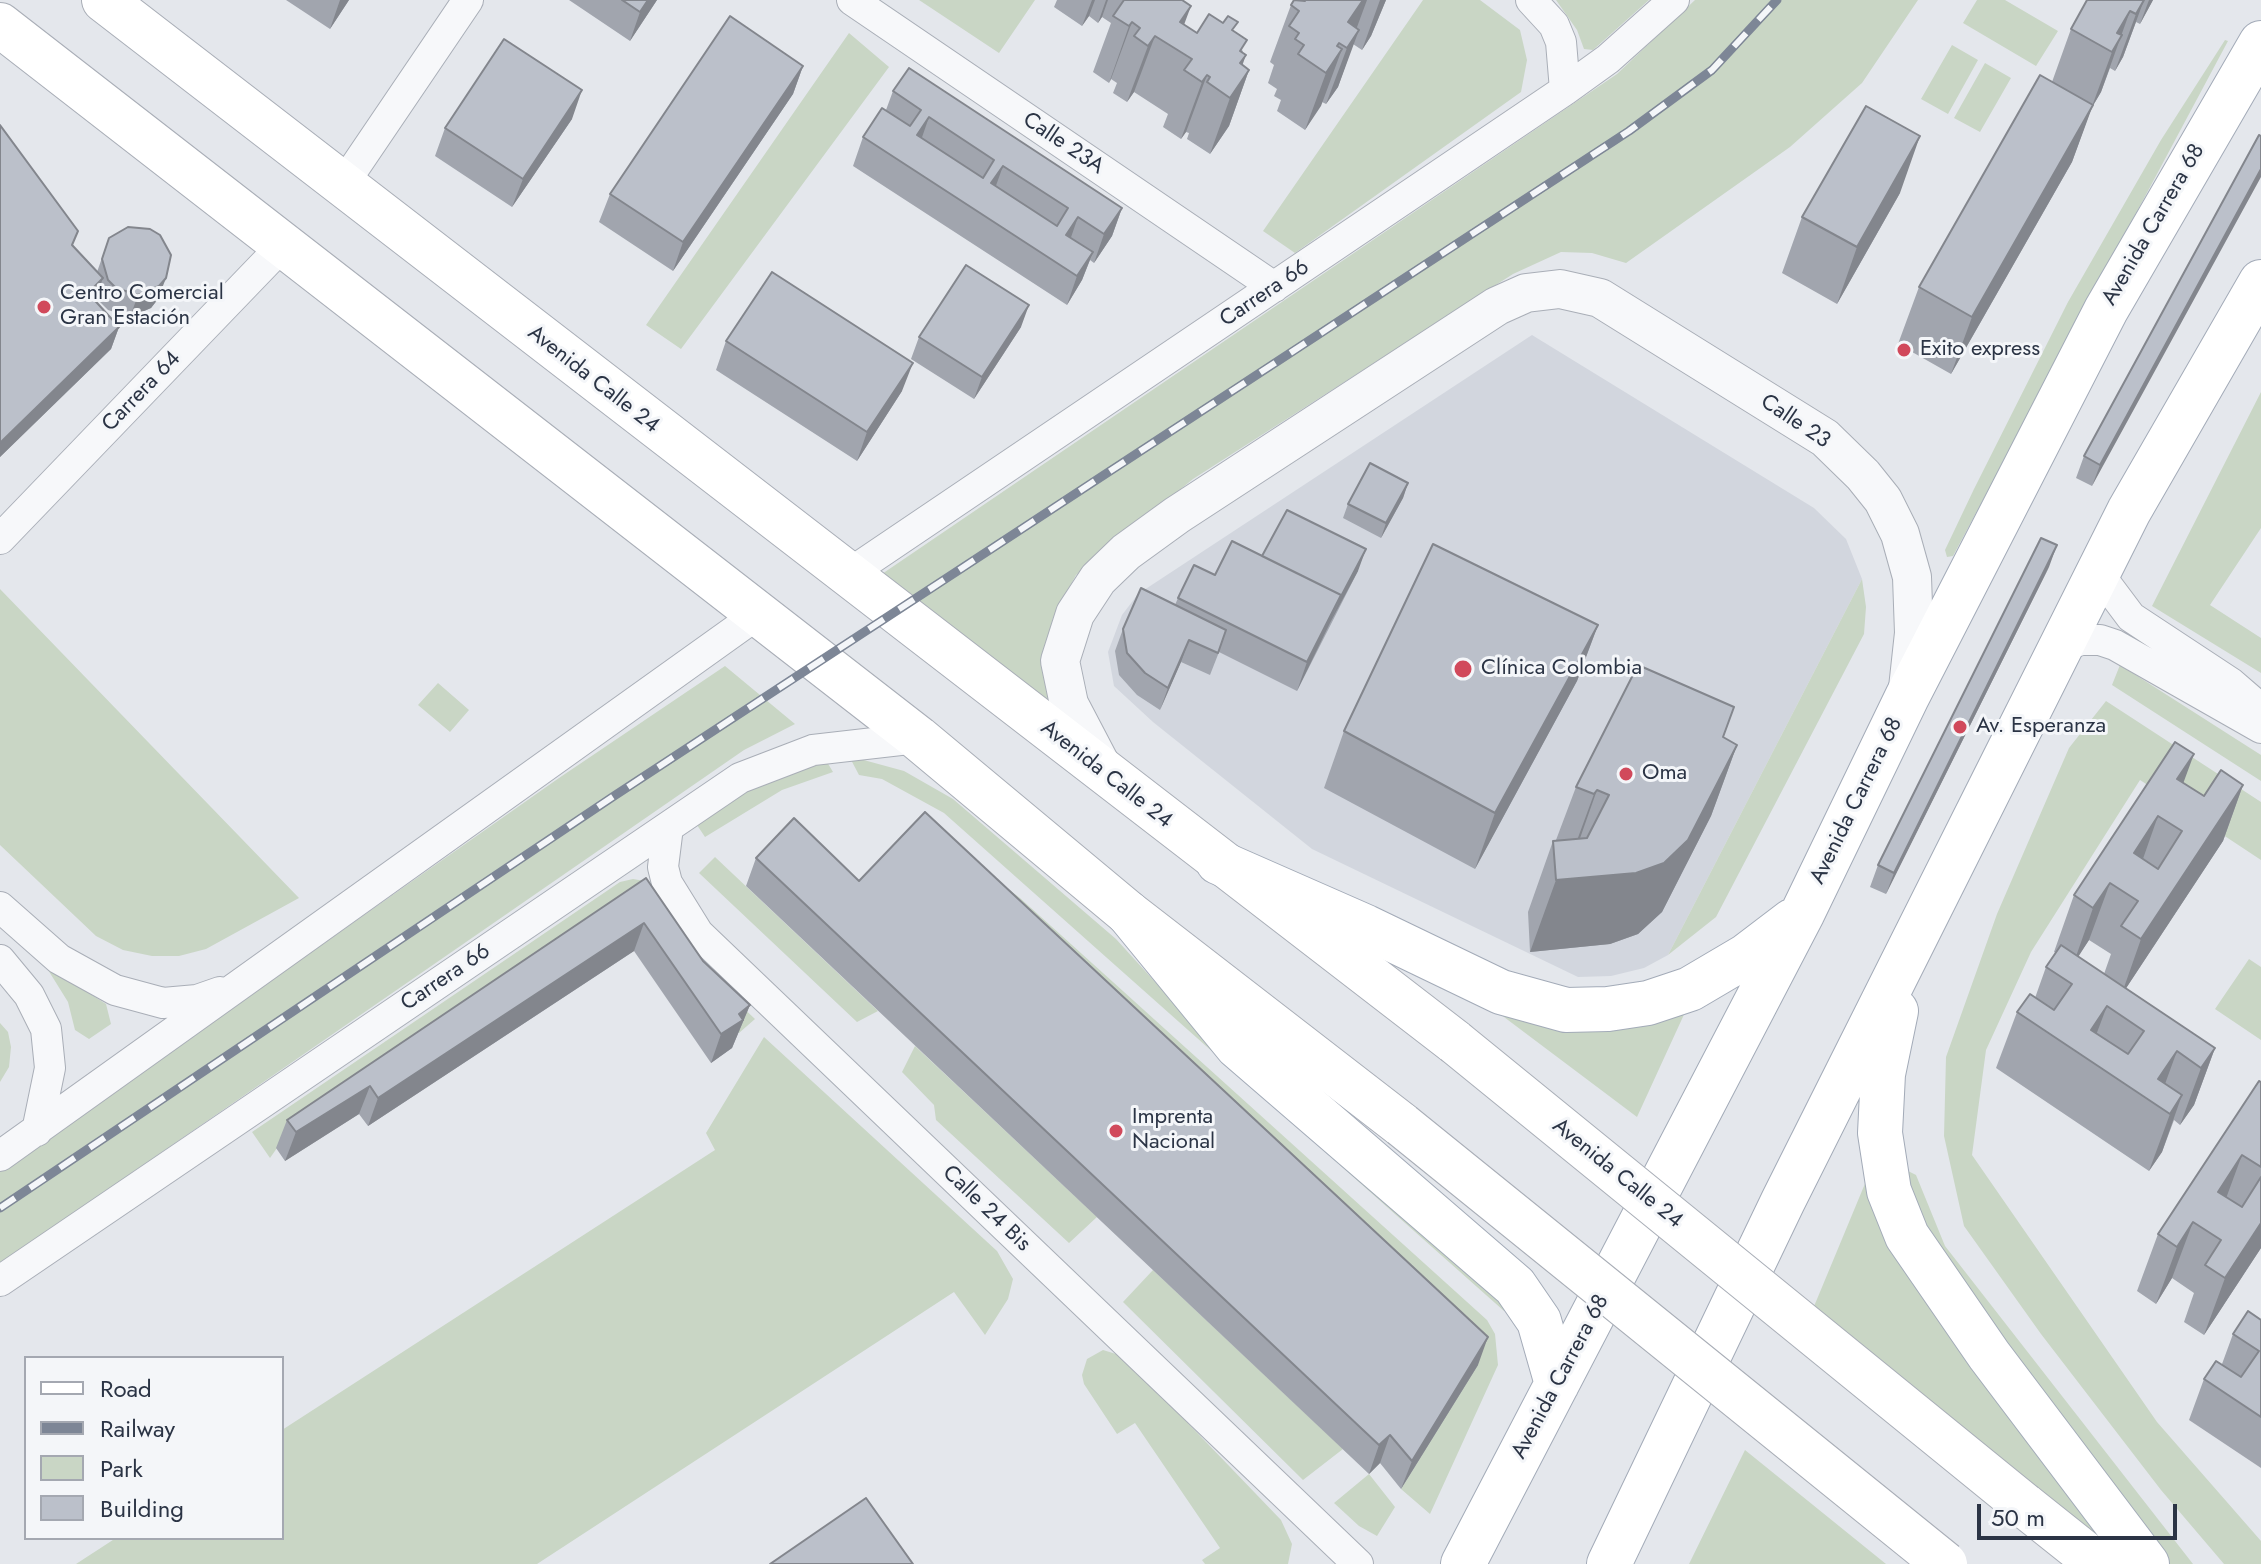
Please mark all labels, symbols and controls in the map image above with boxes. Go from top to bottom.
street label: Calle 23A [1017,107,1109,181]
street label: Avenida Carrera 68 [2097,139,2211,311]
street label: Carrera 66 [1215,255,1315,333]
place label: Centro Comercial Gran Estación [60,281,224,332]
marker: Centro Comercial Gran Estación [35,298,53,316]
street label: Avenida Calle 24 [522,320,664,440]
place label: Exito express [1920,337,2040,363]
marker: Exito express [1895,341,1913,359]
street label: Carrera 64 [97,346,187,438]
street label: Calle 23 [1755,389,1835,455]
place label: Clínica Colombia [1481,656,1642,682]
marker: Clínica Colombia [1452,658,1474,680]
street label: Avenida Carrera 68 [1805,713,1909,889]
place label: Av. Esperanza [1976,714,2106,740]
street label: Avenida Calle 24 [1035,715,1177,835]
marker: Av. Esperanza [1951,718,1969,736]
place label: Oma [1642,761,1687,787]
marker: Oma [1617,765,1635,783]
street label: Carrera 66 [396,939,496,1017]
place label: Imprenta Nacional [1132,1105,1215,1156]
street label: Avenida Calle 24 [1546,1113,1688,1235]
marker: Imprenta Nacional [1107,1122,1125,1140]
street label: Calle 24 Bis [936,1160,1036,1258]
street label: Avenida Carrera 68 [1507,1290,1615,1464]
legend [24,1356,284,1540]
text: Road [100,1371,152,1406]
text: Railway [100,1411,175,1446]
text: Park [100,1451,143,1486]
scale bar [1981,1488,2181,1538]
text: Building [100,1491,184,1526]
text: 50 m [1991,1500,2045,1535]

